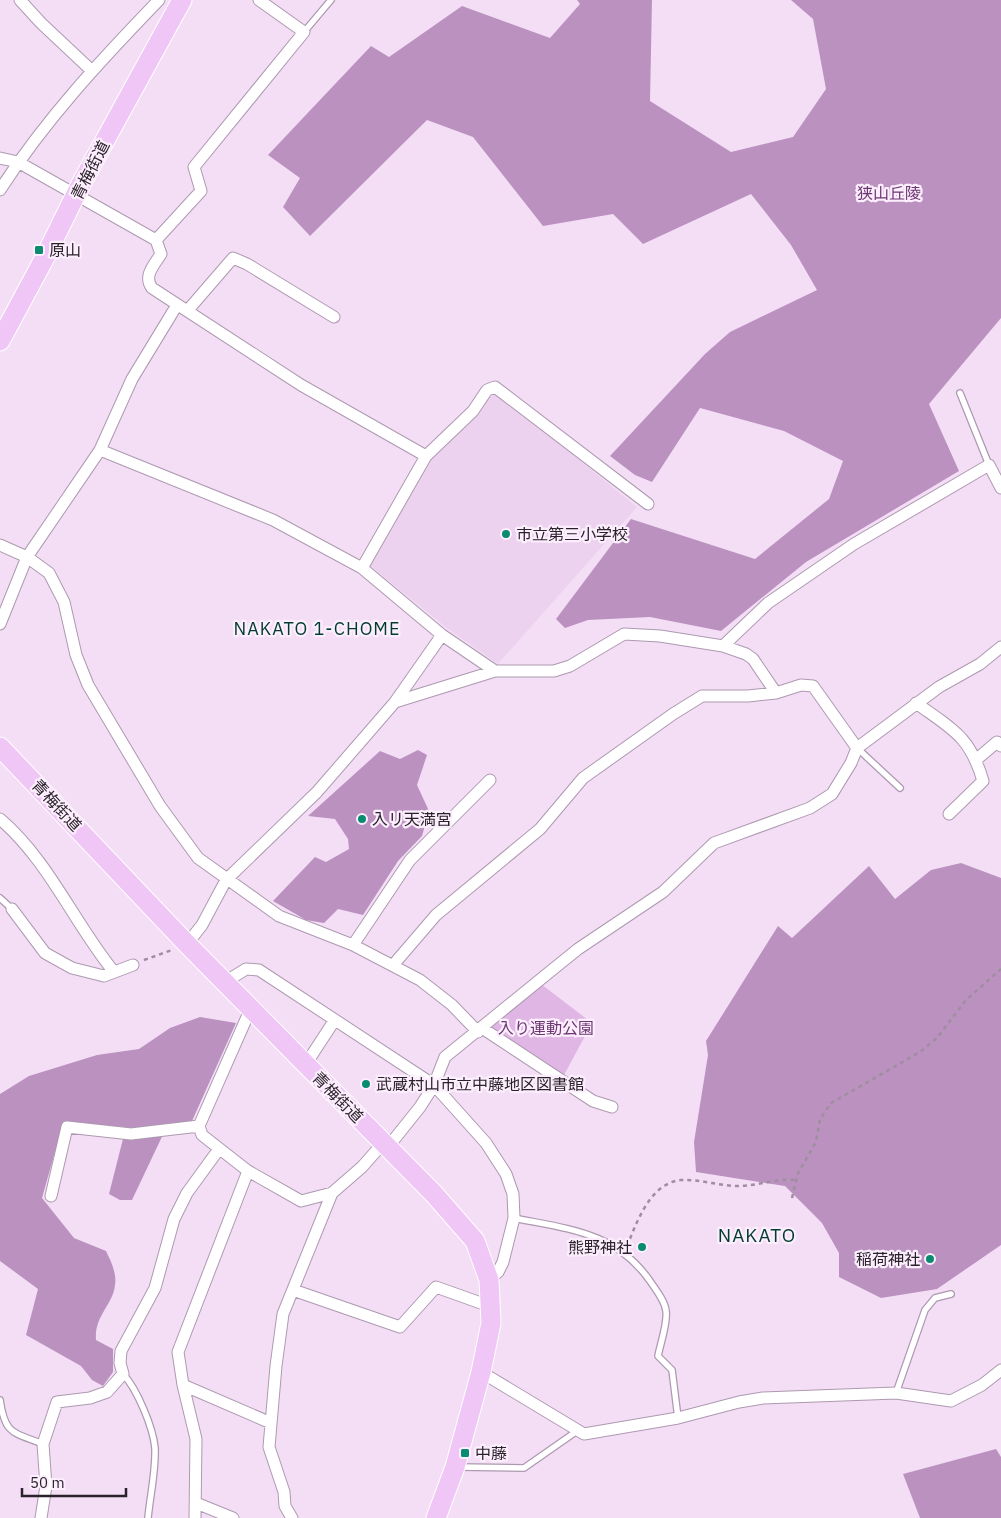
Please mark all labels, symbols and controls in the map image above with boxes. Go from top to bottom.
street label: 青梅街道 [67,137,113,203]
park label: 狭山丘陵 [857,183,921,203]
place label: 原山 [49,240,81,260]
marker: 原山 [33,244,45,256]
place label: 市立第三小学校 [516,524,628,544]
marker: 市立第三小学校 [500,528,512,540]
district label: NAKATO 1-CHOME [234,617,400,640]
street label: 青梅街道 [28,775,86,835]
place label: 入リ天満宮 [372,809,452,829]
marker: 入リ天満宮 [356,813,368,825]
park label: 入り運動公園 [498,1018,594,1038]
street label: 青梅街道 [308,1067,368,1127]
place label: 武蔵村山市立中藤地区図書館 [376,1074,584,1094]
marker: 武蔵村山市立中藤地区図書館 [360,1078,372,1090]
district label: NAKATO [718,1223,796,1247]
place label: 熊野神社 [568,1237,632,1257]
marker: 熊野神社 [636,1241,648,1253]
place label: 稲荷神社 [856,1249,920,1269]
marker: 稲荷神社 [924,1253,936,1265]
place label: 中藤 [475,1443,507,1463]
marker: 中藤 [459,1447,471,1459]
scale bar [22,1466,126,1498]
text: 50 m [30,1473,65,1492]

